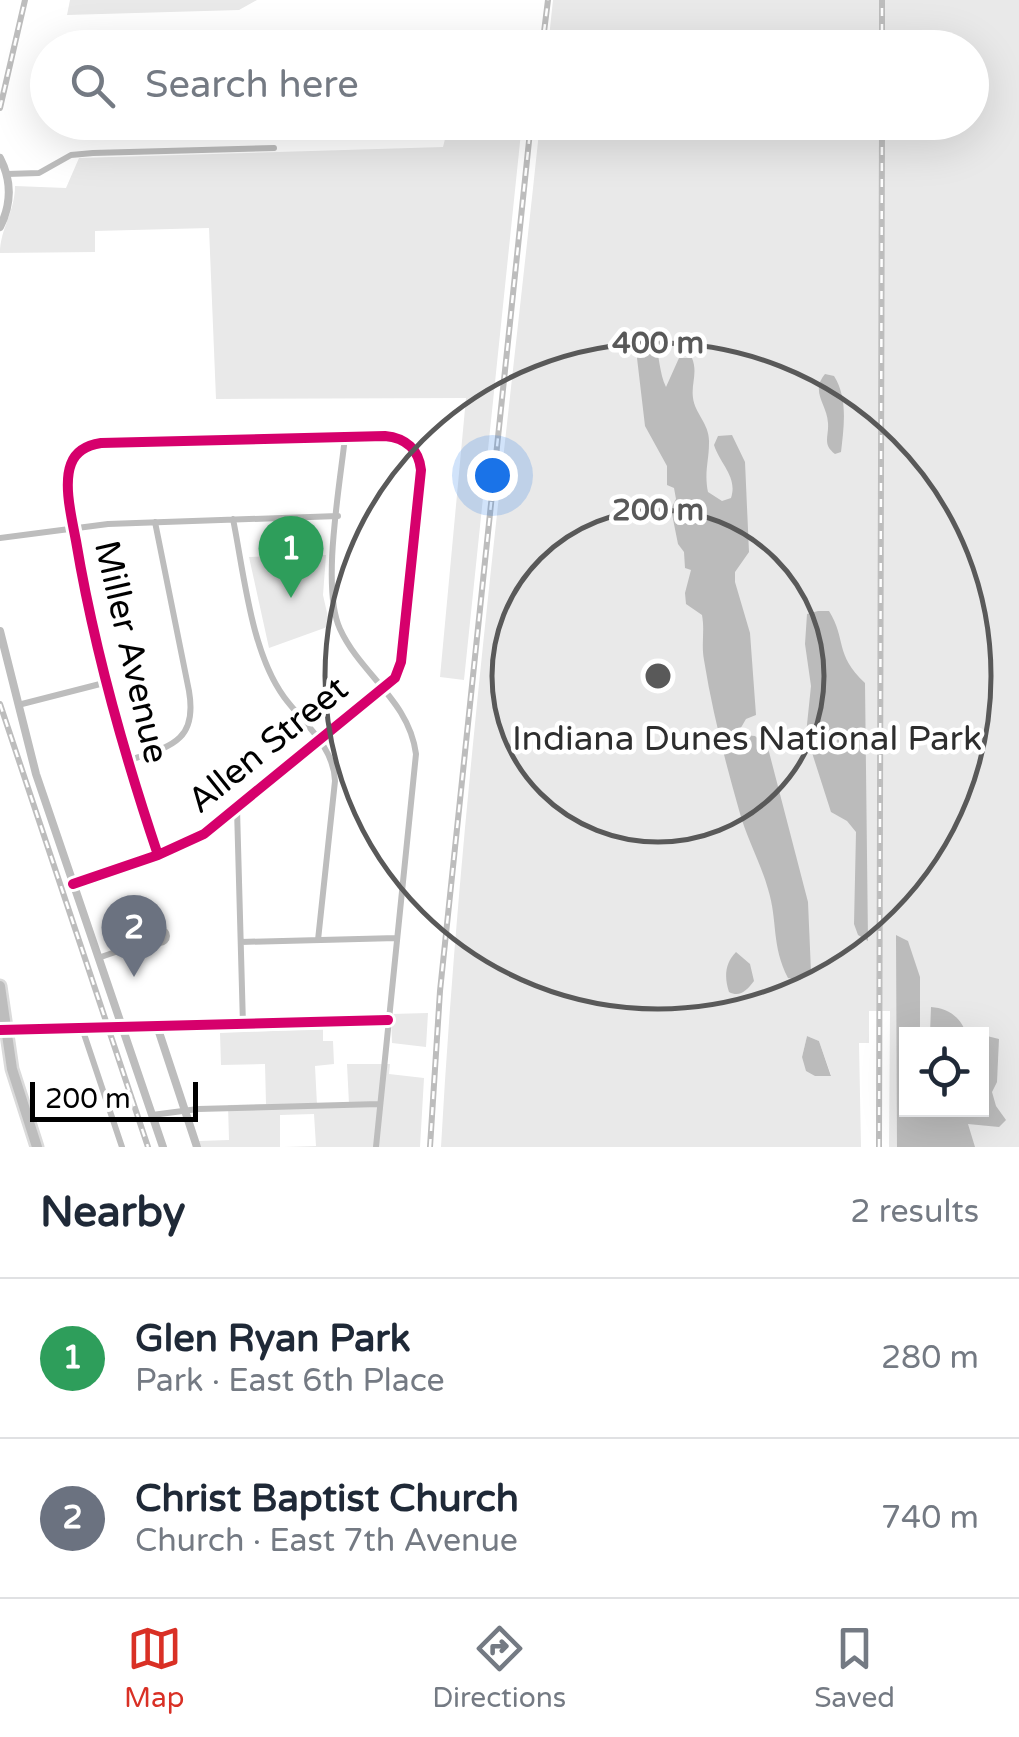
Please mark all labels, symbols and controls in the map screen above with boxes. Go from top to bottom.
search box [30,30,989,140]
icon: search [65,58,120,113]
text: Search here [145,62,359,108]
text: 400 m [612,325,704,362]
your location [467,450,518,501]
text: 200 m [612,492,704,529]
pin: 1 [258,516,324,598]
street label: Miller Avenue [85,537,177,767]
centre of rings [640,658,676,694]
street label: Allen Street [180,668,356,822]
park label: Indiana Dunes National Park [512,718,982,760]
pin: 2 [102,894,166,977]
map controls [899,1027,989,1117]
button: locate [899,1027,989,1117]
scale bar [30,1077,198,1122]
text: 200 m [45,1082,131,1116]
text: Nearby [40,1187,185,1238]
text: 2 results [850,1193,979,1231]
text: Glen Ryan Park [135,1316,411,1362]
text: 1 [62,1339,83,1377]
text: 280 m [881,1339,979,1377]
text: Park · East 6th Place [135,1362,445,1400]
text: Christ Baptist Church [135,1476,519,1522]
text: 2 [62,1499,83,1537]
text: 740 m [881,1499,979,1537]
text: Church · East 7th Avenue [135,1522,518,1560]
tab: Map [124,1621,184,1715]
tab: Directions [432,1621,566,1715]
tab: Saved [814,1621,895,1715]

